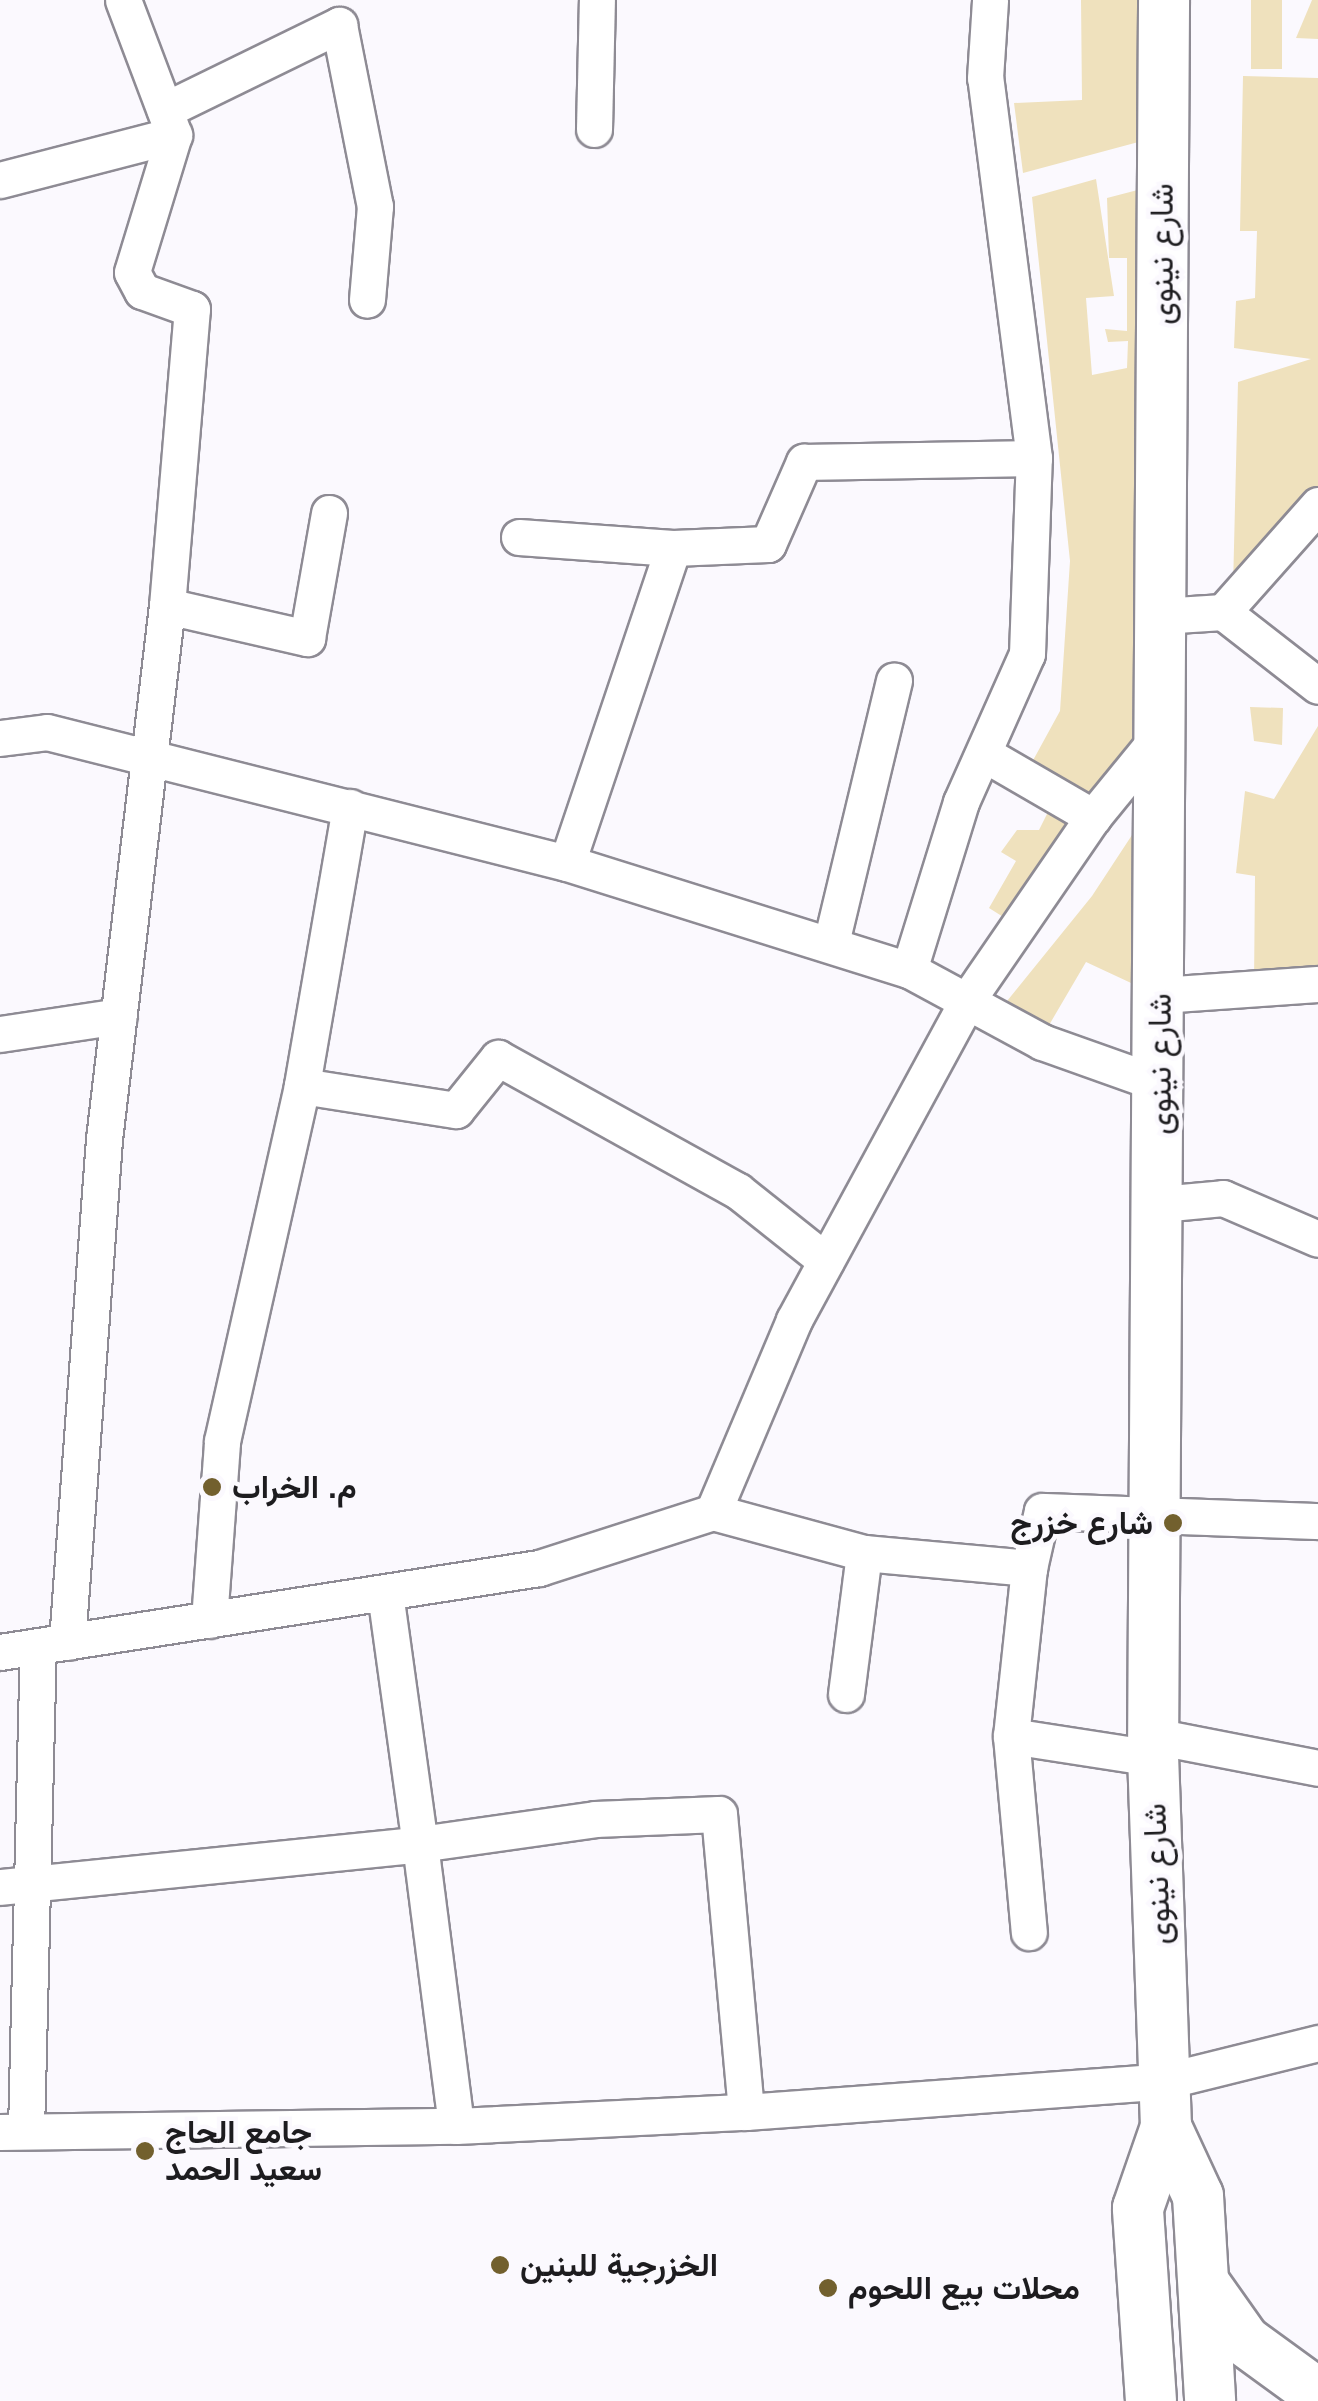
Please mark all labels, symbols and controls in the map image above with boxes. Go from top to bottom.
street label: شارع نينوى [1143,183,1181,325]
street label: شارع نينوى [1141,993,1179,1135]
place label: م. الخراب [232,1468,357,1506]
marker: م. الخراب [201,1476,223,1498]
place label: شارع خزرج [1010,1504,1153,1542]
marker: شارع خزرج [1162,1512,1184,1534]
street label: شارع نينوى [1135,1803,1179,1945]
place label: جامع الحاج سعيد الحمد [165,2114,322,2189]
marker: جامع الحاج سعيد الحمد [134,2140,156,2162]
place label: الخزرجية للبنين [520,2246,718,2284]
marker: الخزرجية للبنين [489,2254,511,2276]
place label: محلات بيع اللحوم [848,2269,1080,2307]
marker: محلات بيع اللحوم [817,2277,839,2299]

